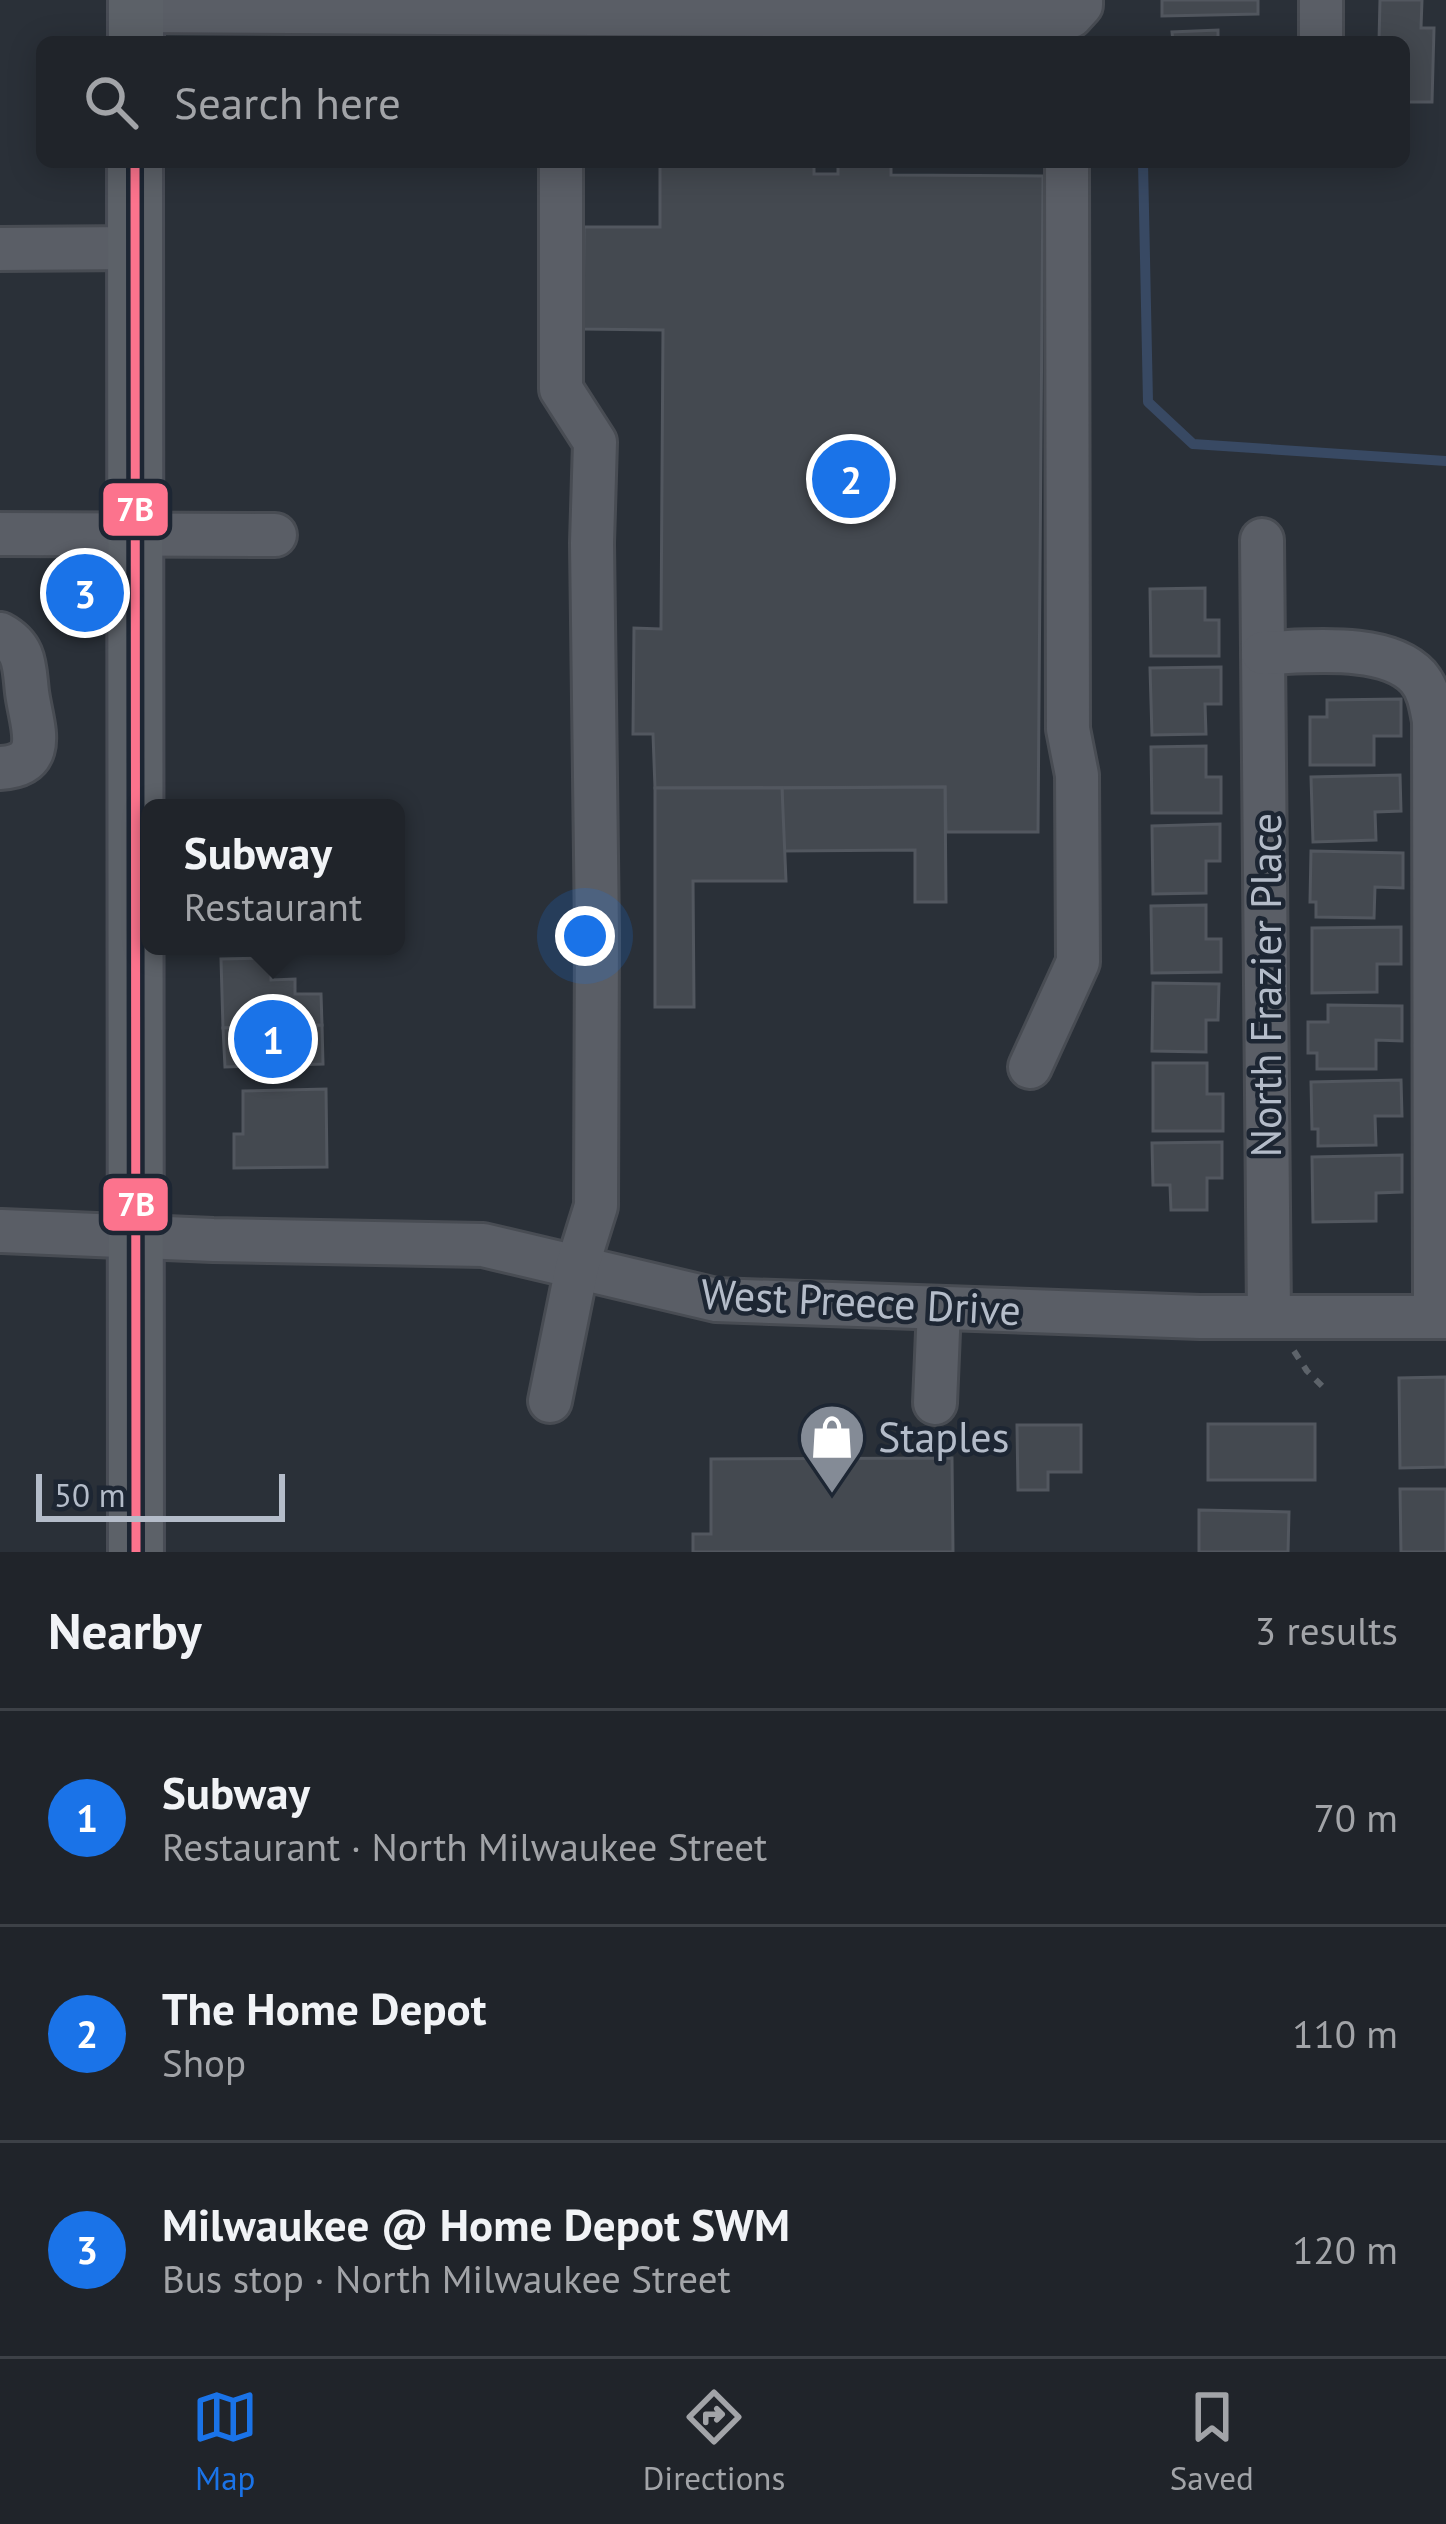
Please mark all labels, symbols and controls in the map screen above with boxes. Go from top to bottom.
search box [36,36,1410,168]
icon: search [78,69,144,135]
text: Search here [174,73,401,131]
pin: 2 [812,434,890,524]
line badge: 7B [101,481,170,538]
text: 7B [116,487,154,530]
pin: 3 [46,548,124,638]
popup [141,799,405,955]
street label: North Frazier Place [1238,813,1293,1157]
text: Subway [184,823,332,881]
text: Restaurant [184,881,362,932]
your location [555,906,615,966]
pin: 1 [234,994,312,1084]
line badge: 7B [101,1176,170,1233]
text: 7B [117,1182,155,1225]
street label: West Preece Drive [700,1266,1022,1337]
shop icon: Staples [797,1402,867,1496]
place label: Staples [878,1409,1009,1464]
scale bar [36,1468,285,1521]
text: 50 m [54,1473,126,1516]
text: Nearby [48,1597,202,1663]
text: 3 results [1255,1605,1398,1656]
text: Subway [162,1763,310,1821]
text: 1 [76,1792,98,1843]
text: 70 m [1313,1792,1398,1843]
text: Restaurant · North Milwaukee Street [162,1821,767,1872]
text: The Home Depot [162,1979,486,2037]
text: 2 [76,2008,98,2059]
text: 110 m [1292,2008,1398,2059]
text: Shop [162,2037,246,2088]
text: Milwaukee @ Home Depot SWM [162,2195,790,2253]
text: 3 [76,2224,98,2275]
text: 120 m [1292,2224,1398,2275]
text: Bus stop · North Milwaukee Street [162,2253,731,2304]
tab: Map [192,2384,258,2499]
tab: Directions [643,2384,785,2499]
tab: Saved [1170,2384,1254,2499]

